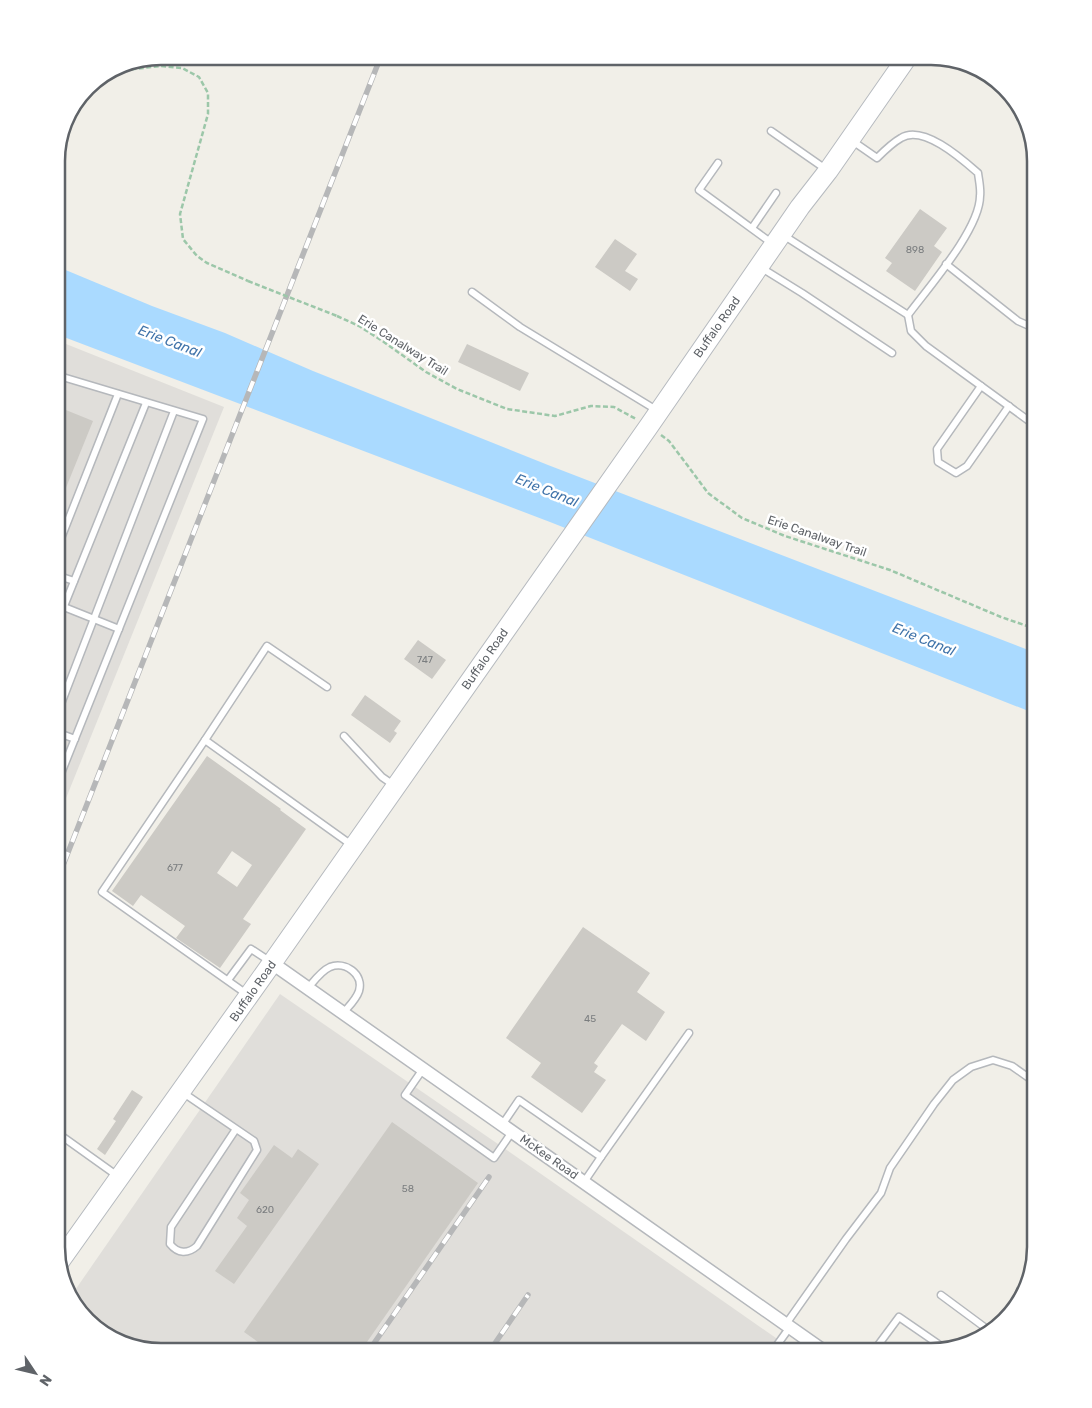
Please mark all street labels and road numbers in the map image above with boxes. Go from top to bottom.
street label: Buffalo Road [691,294,743,360]
street label: Erie Canalway Trail [355,312,451,378]
street label: Erie Canalway Trail [766,513,868,560]
street label: Buffalo Road [459,626,511,692]
street label: Buffalo Road [227,958,279,1024]
street label: McKee Road [517,1132,581,1182]

